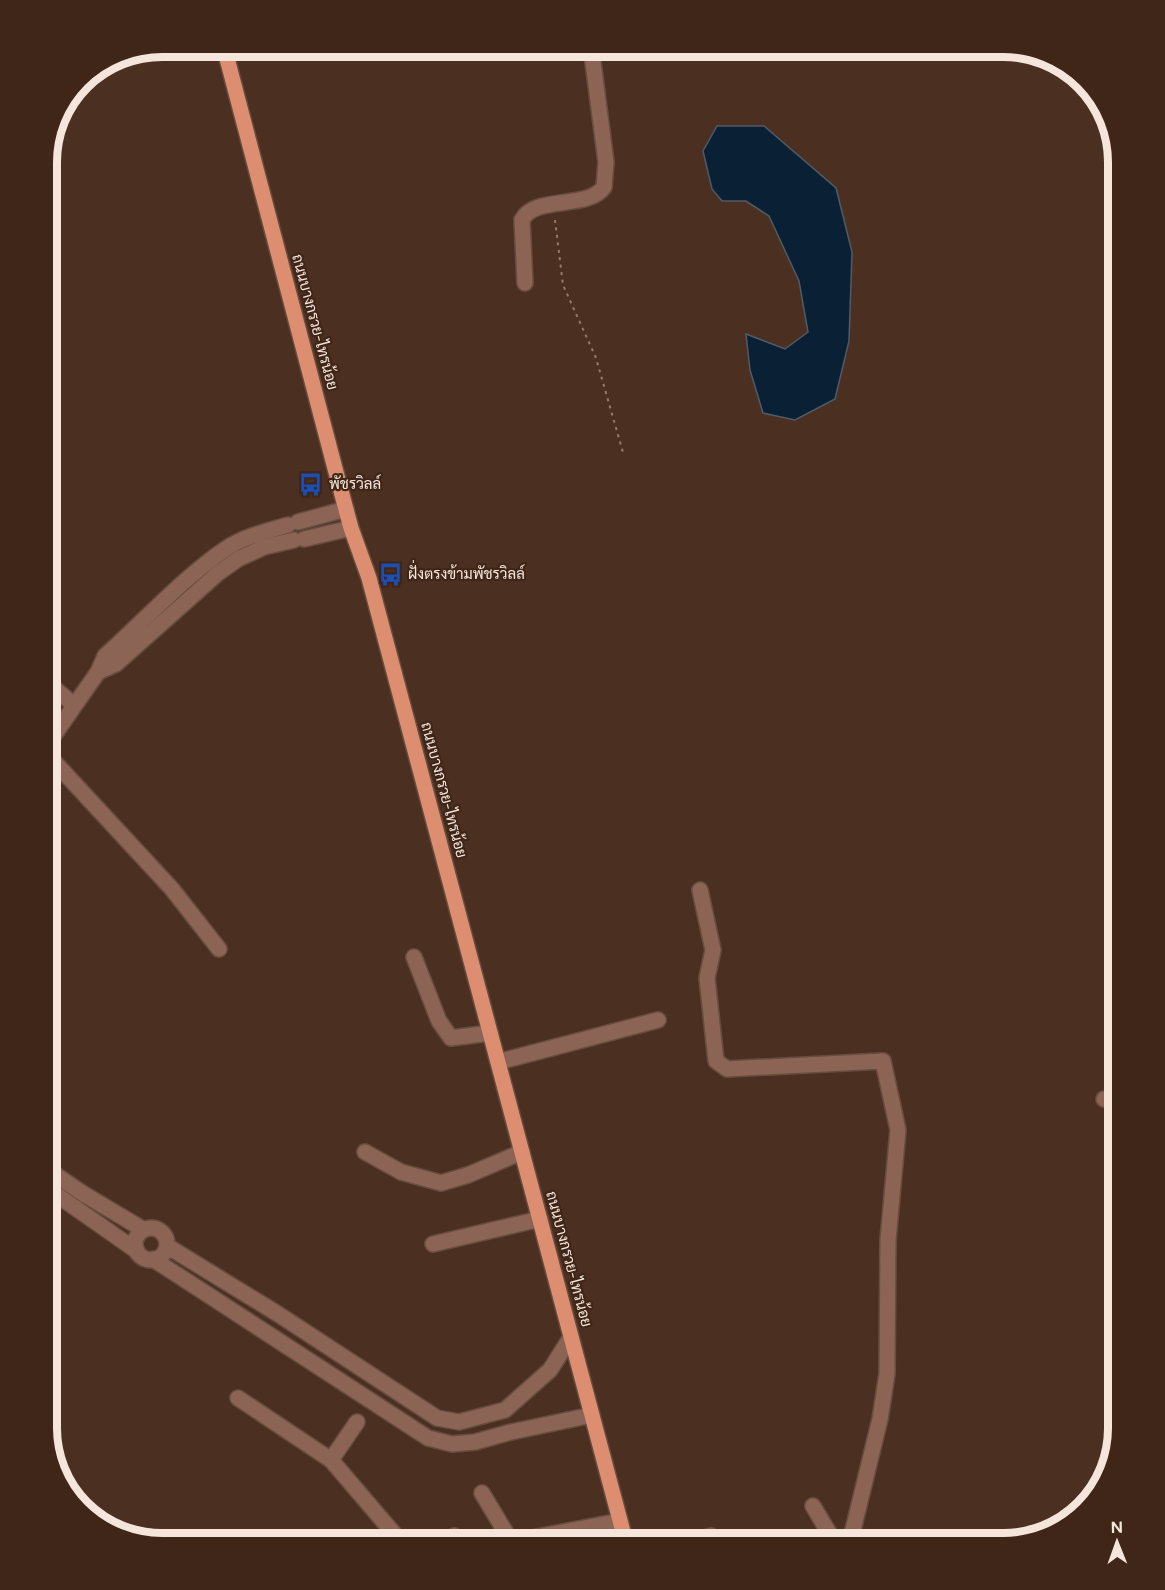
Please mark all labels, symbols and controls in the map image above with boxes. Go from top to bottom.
street label: ถนนบางกรวย-ไทรน้อย [288,252,343,392]
bus stop icon: พัชรวิลล์ [298,471,324,497]
place label: พัชรวิลล์ [329,474,381,493]
place label: ฝั่งตรงข้ามพัชรวิลล์ [408,559,525,583]
bus stop icon: ฝั่งตรงข้ามพัชรวิลล์ [377,561,403,587]
street label: ถนนบางกรวย-ไทรน้อย [417,720,472,860]
street label: ถนนบางกรวย-ไทรน้อย [542,1189,597,1329]
north arrow [1087,1512,1147,1572]
text: N [1110,1518,1123,1537]

